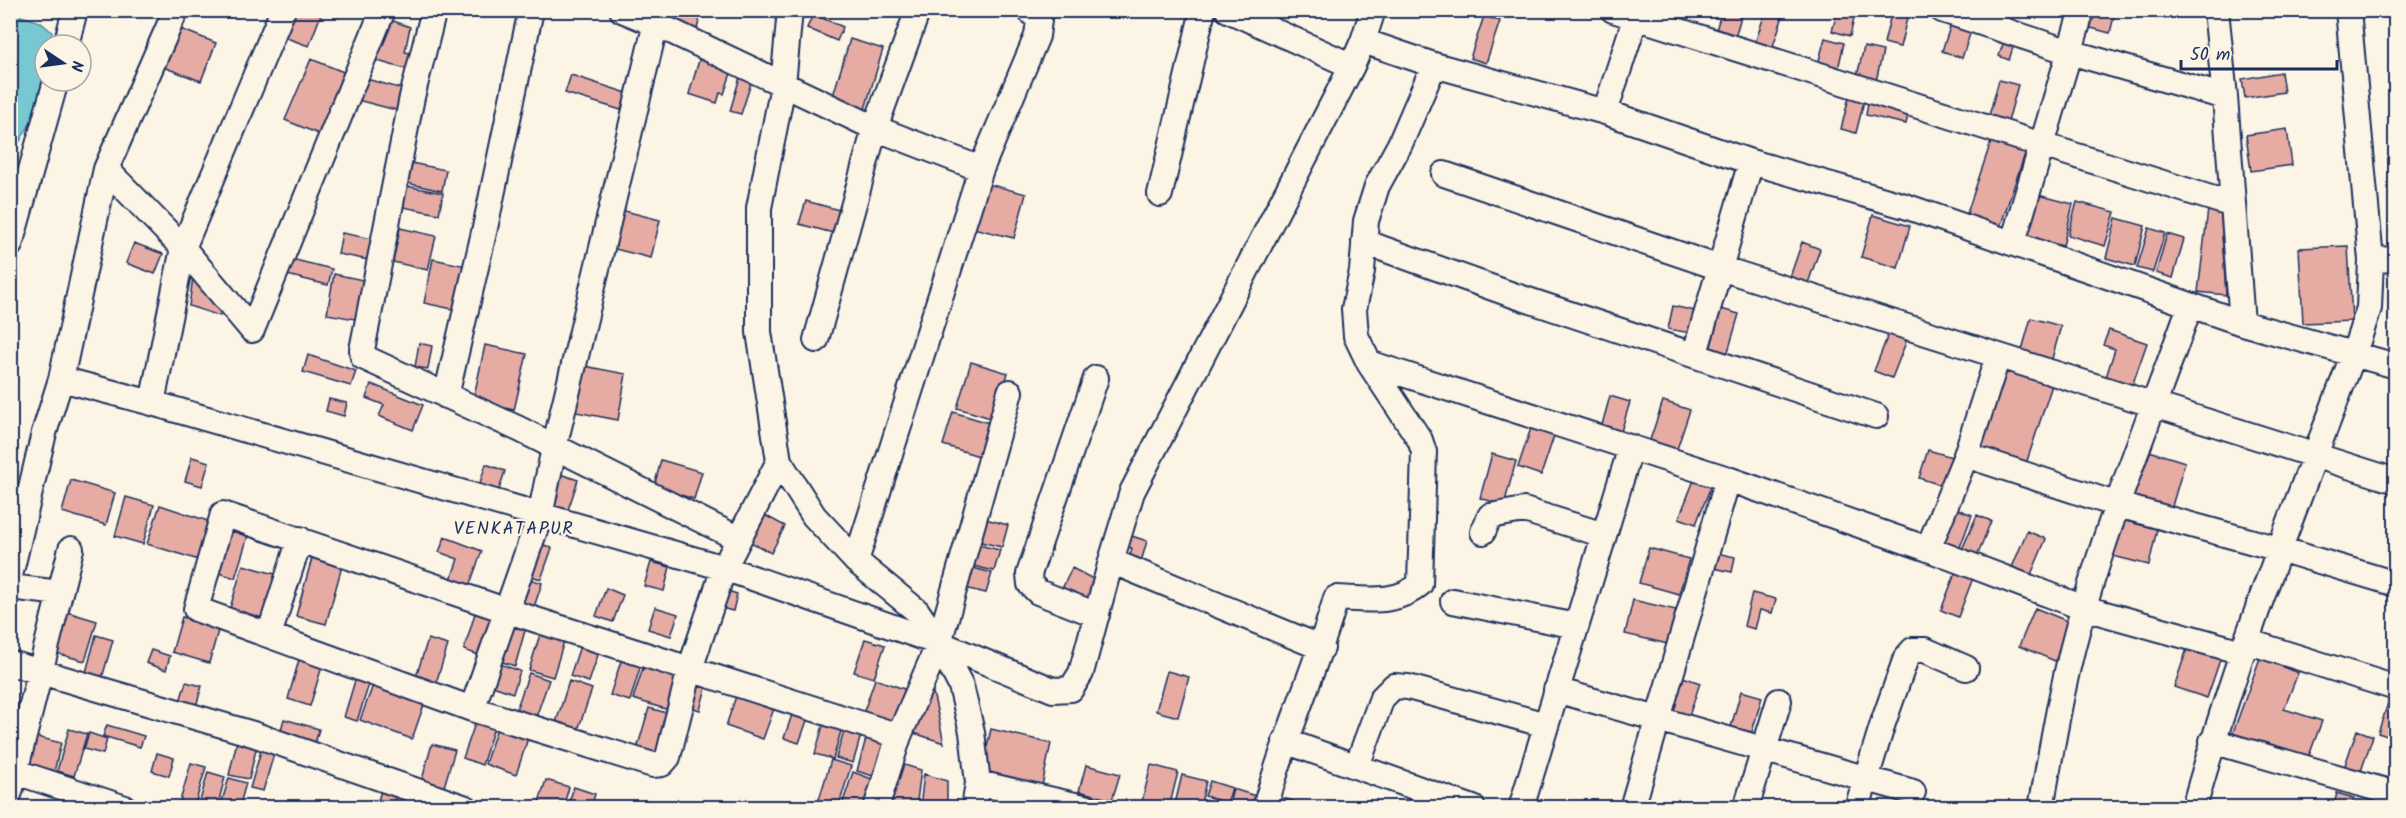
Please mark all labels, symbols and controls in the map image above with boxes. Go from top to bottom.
north arrow [33,33,93,93]
scale bar [2181,33,2337,71]
text: 50 m [2190,41,2230,70]
text: N [63,58,89,74]
district label: VENKATAPUR [454,515,574,544]

